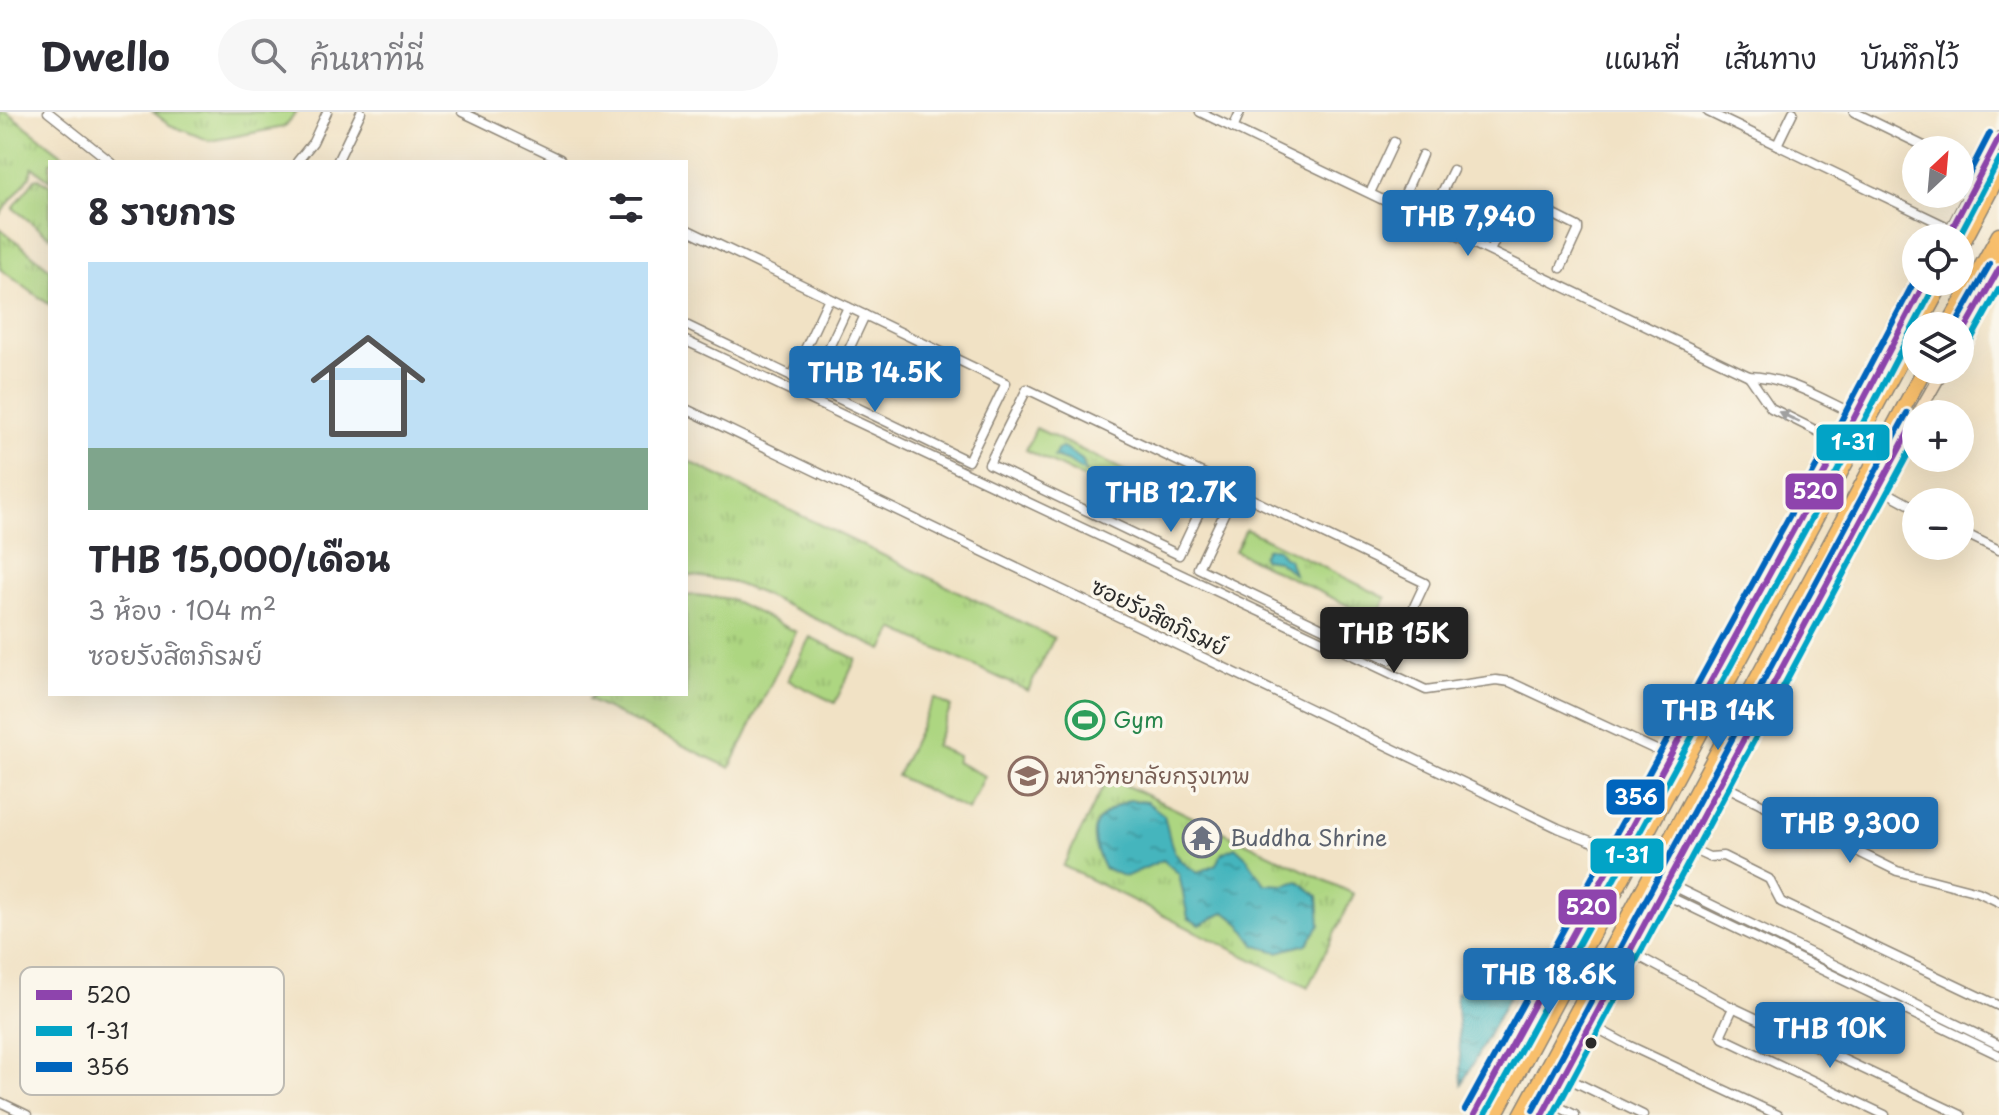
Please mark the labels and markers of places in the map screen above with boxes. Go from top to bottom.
pin: THB 7,940 [1376,190,1560,258]
pin: THB 14.5K [783,346,967,414]
pin: THB 12.7K [1079,466,1263,534]
pin: THB 15K [1320,607,1468,675]
pin: THB 14K [1644,684,1792,752]
sports icon: Gym [1064,699,1106,741]
place label: Gym [1113,702,1164,735]
school or university icon: มหาวิทยาลัยกรุงเทพ [1007,755,1049,797]
place label: มหาวิทยาลัยกรุงเทพ [1056,758,1250,793]
pin: THB 9,300 [1758,797,1942,865]
temple icon: Buddha Shrine [1181,817,1223,859]
place label: Buddha Shrine [1230,820,1387,853]
pin: THB 18.6K [1457,948,1641,1016]
pin: THB 10K [1756,1002,1904,1070]
unlabelled marker [1583,1035,1599,1051]

